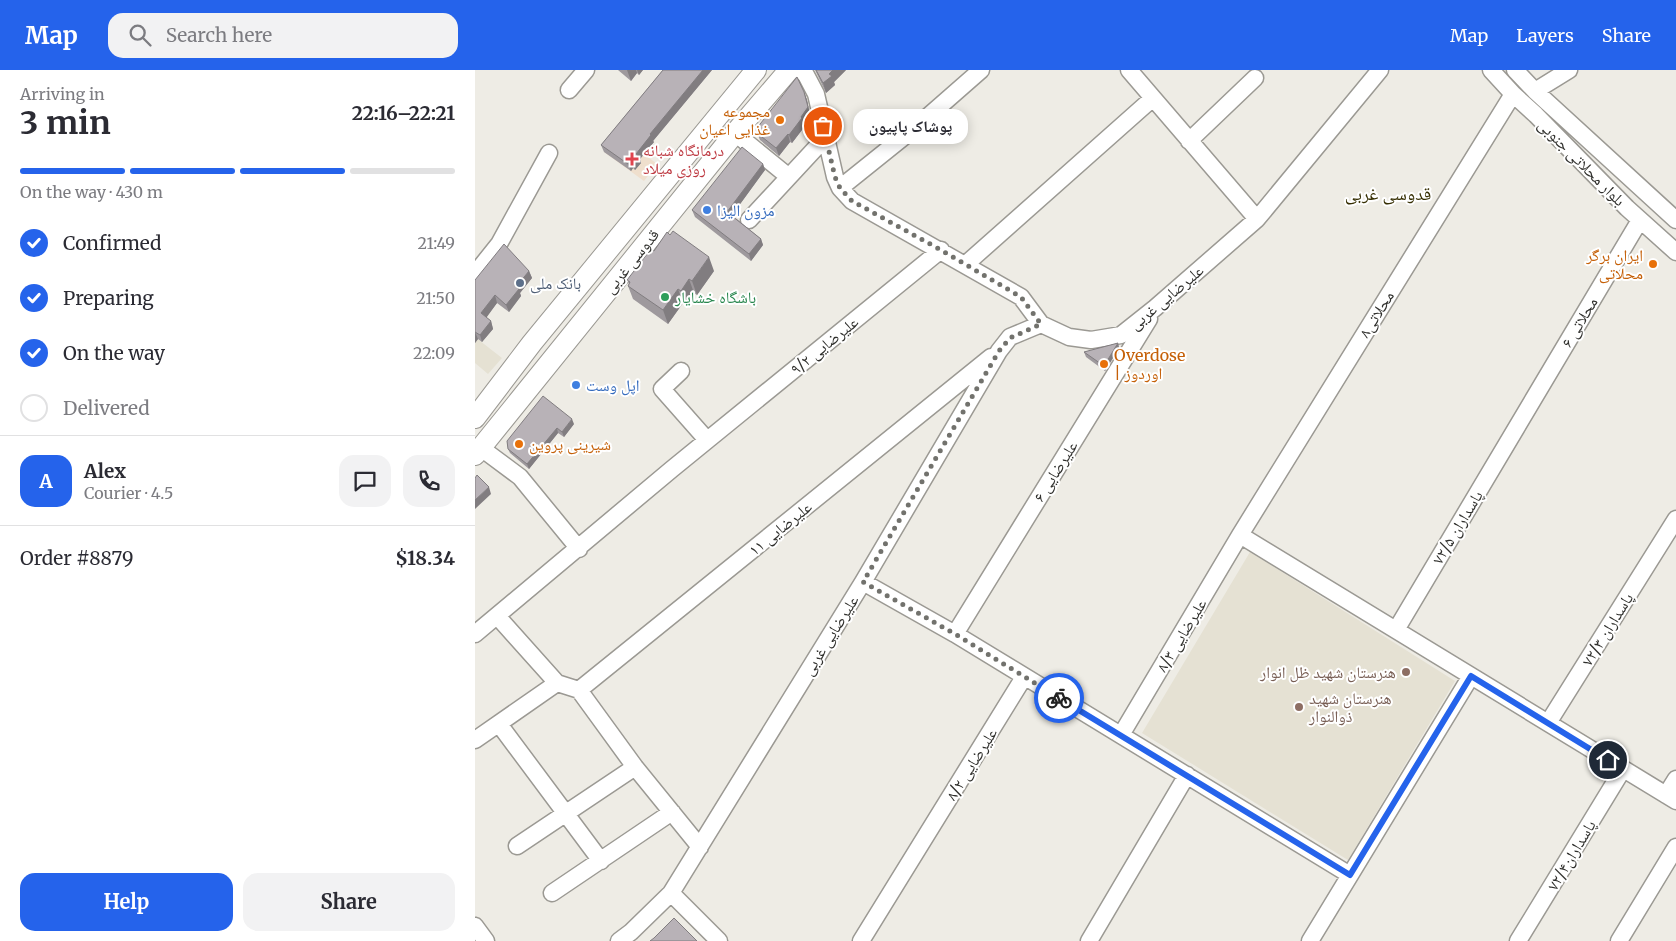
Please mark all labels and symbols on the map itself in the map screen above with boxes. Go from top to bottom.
place label: مجموعه غذایی اعیان [699,101,770,140]
pin [802,105,844,147]
callout: پوشاک پاپیون [853,108,968,144]
marker: مجموعه غذایی اعیان [774,114,786,126]
street label: بلوار محلاتی جنوبی [1533,114,1630,211]
place label: درمانگاه شبانه روزی میلاد [643,140,724,179]
marker: درمانگاه شبانه روزی میلاد [625,152,639,166]
district label: قدوسی غربی [1345,182,1431,205]
place label: مزون الیزا [717,200,775,221]
marker: مزون الیزا [701,204,713,216]
street label: قدوسی غربی [599,225,664,298]
place label: ایران برگر محلاتی [1585,245,1643,284]
marker: ایران برگر محلاتی [1647,258,1659,270]
street label: علیرضایی غربی [1125,260,1208,335]
place label: بانک ملی [530,273,581,294]
marker: بانک ملی [514,277,526,289]
place label: باشگاه خشایار [674,287,756,307]
street label: محلاتی۸ [1354,287,1399,342]
marker: باشگاه خشایار [659,291,671,303]
street label: ۶ محلاتی [1556,293,1603,351]
street label: ۹/۲ علیرضایی [786,312,863,379]
place label: Overdose | اوردوز [1114,345,1185,383]
marker: Overdose | اوردوز [1098,358,1110,370]
place label: اپل وست [586,375,640,396]
marker: اپل وست [570,379,582,391]
place label: شیرینی پروین [529,434,611,455]
street label: ۶ علیرضایی [1028,437,1082,506]
marker: شیرینی پروین [513,438,525,450]
street label: ۷۲/۵ پاسداران [1427,486,1488,568]
street label: ۱۱ علیرضایی [744,496,816,560]
street label: ۷۲/۳ پاسداران [1577,589,1638,670]
street label: علیرضایی غربی [797,591,863,679]
street label: ۸/۳ علیرضایی [1151,595,1211,676]
place label: هنرستان شهید ظل انوار [1259,662,1396,683]
marker: هنرستان شهید ظل انوار [1400,666,1412,678]
courier [1034,673,1084,723]
place label: هنرستان شهید ذوالنوار [1308,688,1392,726]
marker: هنرستان شهید ذوالنوار [1293,701,1305,713]
street label: علیرضایی ۸/۲ [941,724,1002,804]
pin [1587,739,1629,781]
street label: پاسداران۷۲/۴ [1542,816,1601,894]

